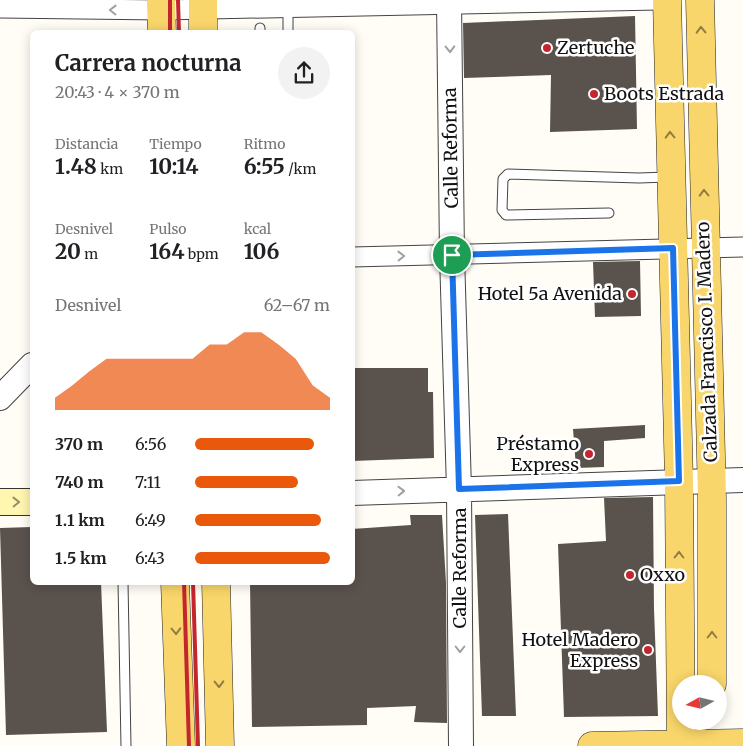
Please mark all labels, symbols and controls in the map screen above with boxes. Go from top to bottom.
one-way arrow [109,4,117,15]
one-way arrow [695,26,706,34]
place label: Zertuche [557,36,634,59]
marker: Zertuche [541,42,553,54]
one-way arrow [445,45,455,53]
button: share [278,47,330,99]
text: Carrera nocturna [55,49,242,77]
text: 20:43 · 4 × 370 m [55,82,180,102]
place label: Boots Estrada [604,82,724,105]
street label: Calle Reforma [438,87,463,209]
marker: Boots Estrada [588,88,600,100]
one-way arrow [665,131,675,139]
text: Distancia [55,135,118,153]
text: Tiempo [149,135,202,153]
text: Ritmo [244,135,285,153]
text: 1.48 [55,153,97,180]
text: 10:14 [149,153,199,180]
text: 6:55 [244,153,285,180]
text: km [97,160,123,178]
text: /km [285,160,316,178]
one-way arrow [698,188,709,196]
text: Desnivel [55,220,113,238]
text: Pulso [149,220,187,238]
text: kcal [244,220,271,238]
street label: Calzada Francisco I. Madero [691,221,722,463]
pin [431,234,473,276]
text: 20 [55,238,81,265]
text: 164 [149,238,185,265]
text: 106 [244,238,279,265]
icon: arrive [438,241,466,269]
text: m [81,245,98,263]
text: bpm [185,245,219,263]
one-way arrow [398,251,405,261]
place label: Hotel 5a Avenida [478,282,622,305]
marker: Hotel 5a Avenida [626,288,638,300]
text: Desnivel [55,295,121,315]
text: 62–67 m [264,295,330,315]
place label: Préstamo Express [496,432,579,476]
text: 370 m [55,434,103,454]
text: 6:56 [135,434,166,454]
marker: Préstamo Express [583,448,595,460]
text: 740 m [55,472,104,492]
text: 7:11 [135,472,161,492]
one-way arrow [398,486,405,496]
one-way arrow [13,497,21,507]
street label: Calle Reforma [448,507,471,628]
text: 1.1 km [55,510,105,530]
text: 6:49 [135,510,166,530]
text: 1.5 km [55,548,107,568]
text: 6:43 [135,548,165,568]
one-way arrow [674,551,684,558]
place label: Oxxo [640,563,685,586]
marker: Oxxo [624,569,636,581]
one-way arrow [171,627,182,635]
place label: Hotel Madero Express [521,628,638,672]
one-way arrow [707,631,717,638]
marker: Hotel Madero Express [642,644,654,656]
one-way arrow [455,645,465,653]
north arrow [672,675,728,730]
map controls [672,675,727,730]
one-way arrow [213,680,224,688]

